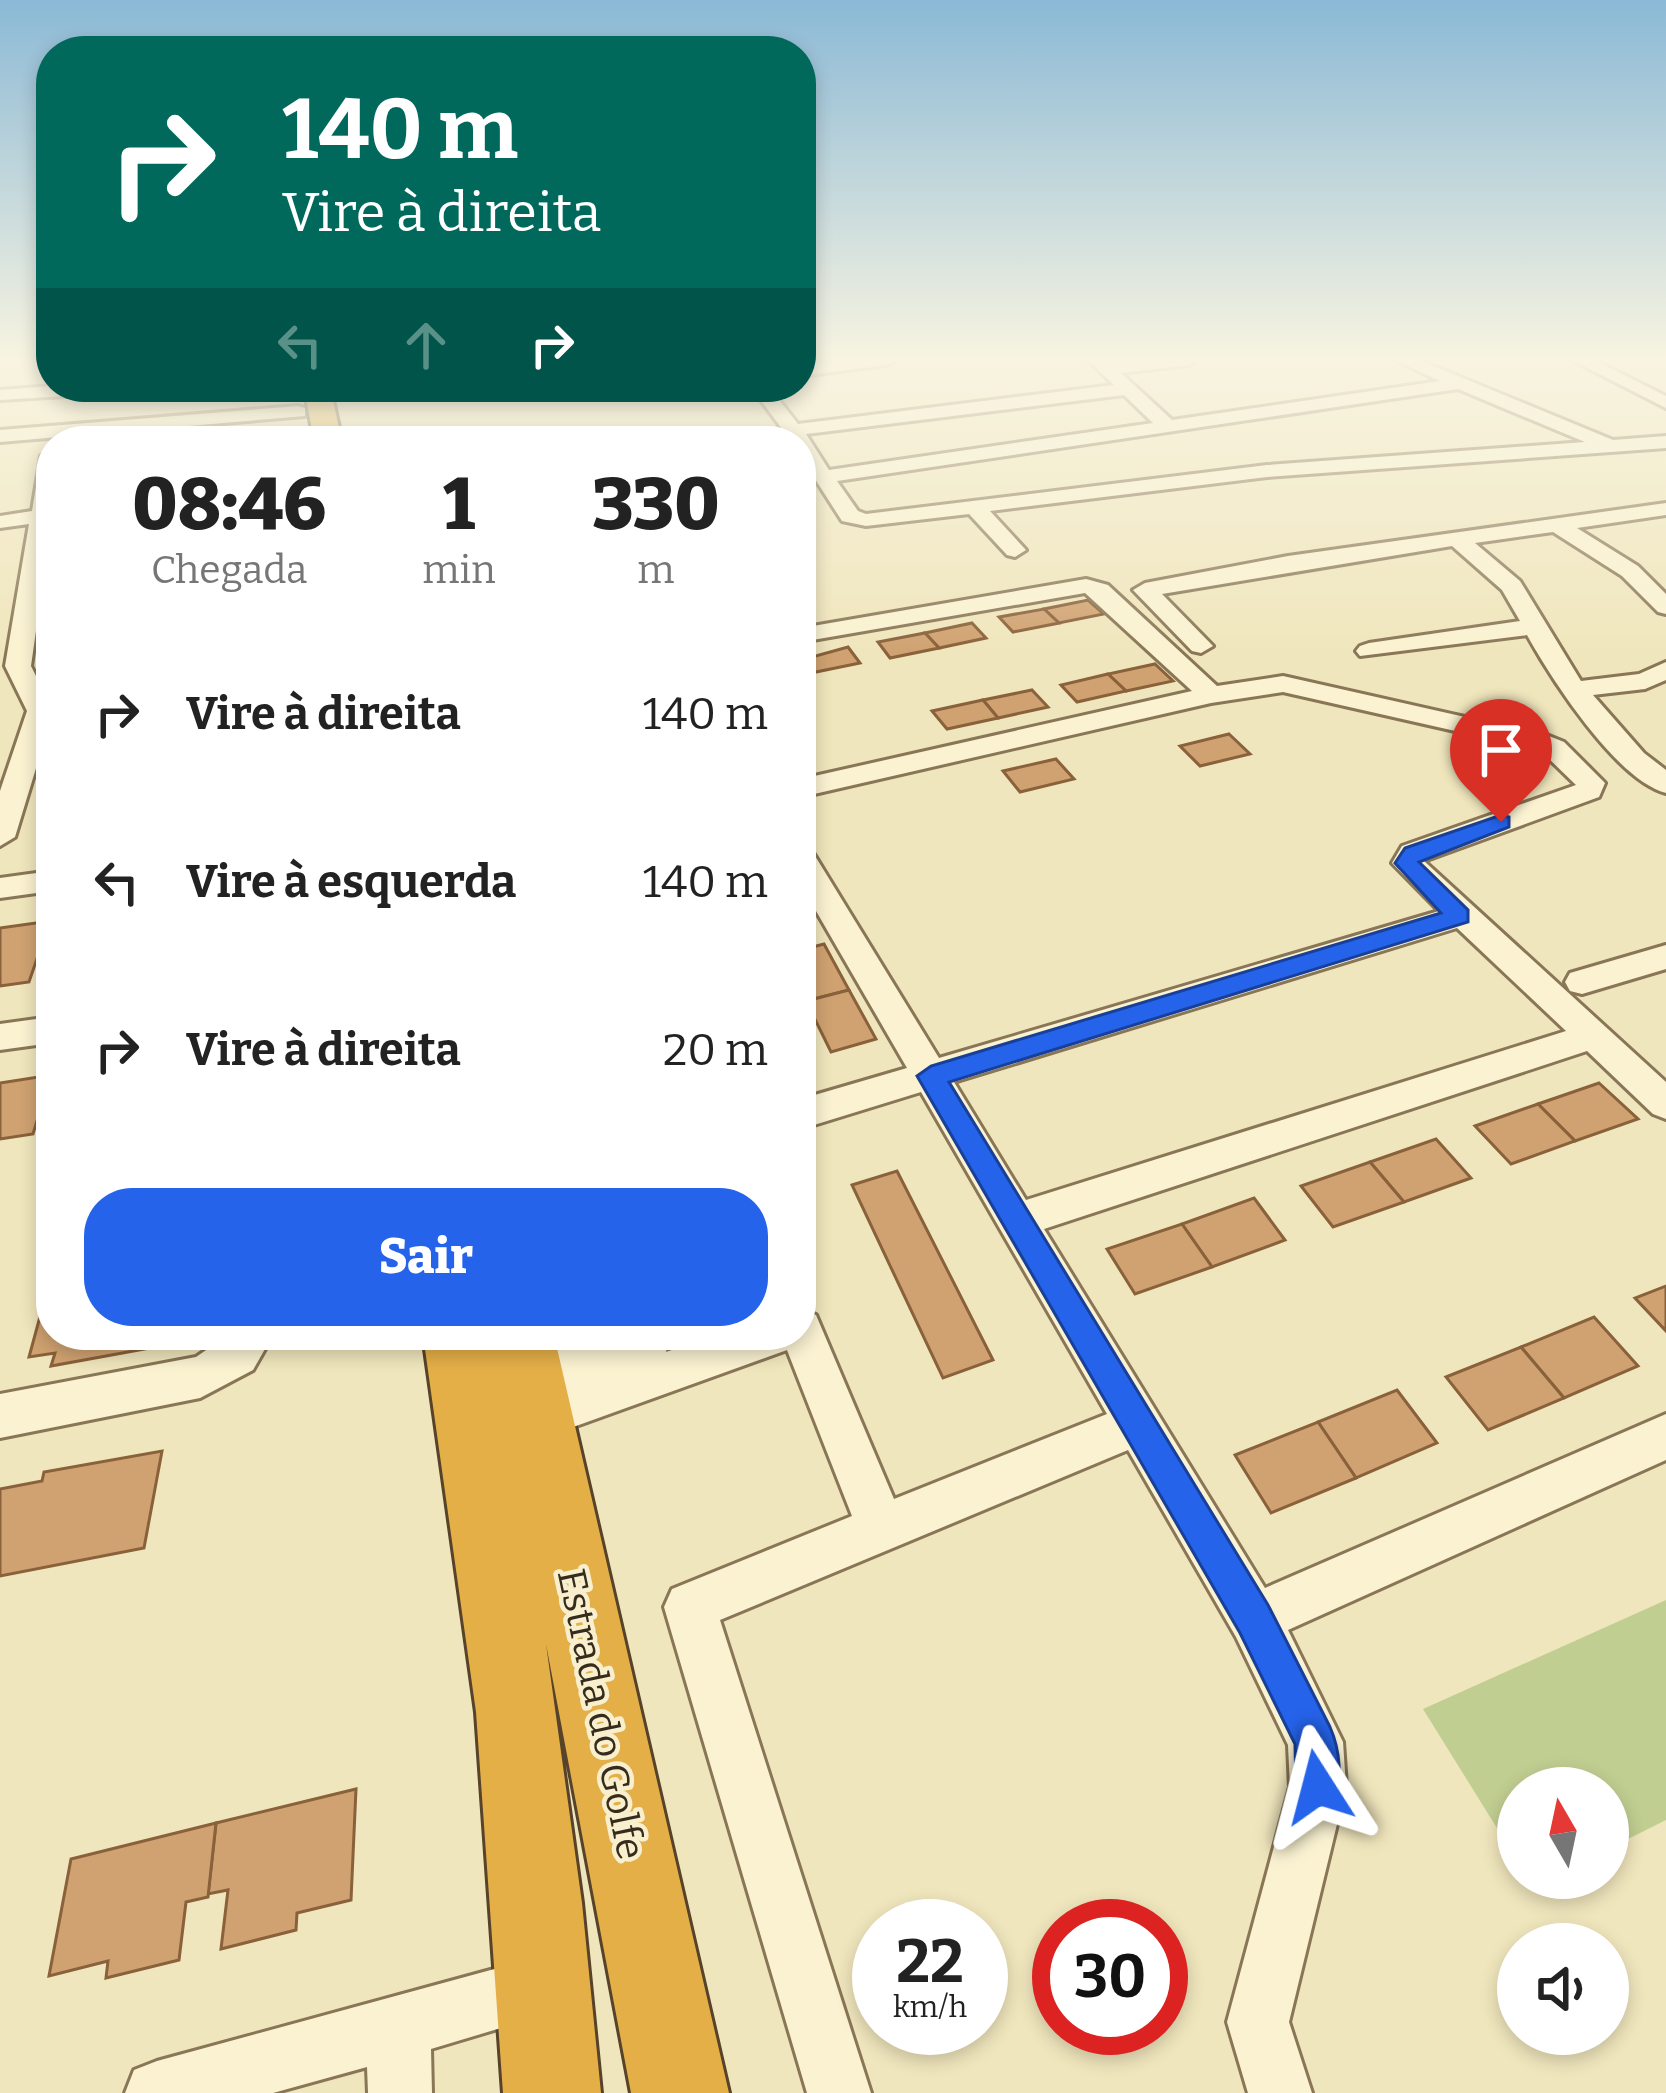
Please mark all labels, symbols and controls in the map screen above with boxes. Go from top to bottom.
text: 140 m [282,79,518,180]
icon: right [84,84,240,240]
text: Vire à direita [282,181,601,245]
icon: left [267,312,333,378]
icon: ahead [393,312,459,378]
icon: right [519,312,585,378]
text: 08:46 [132,462,326,548]
text: 1 [443,462,475,548]
text: 330 [592,462,720,548]
text: Chegada [151,547,307,593]
text: min [422,547,496,593]
text: m [637,547,674,593]
icon: right [84,681,150,747]
text: Vire à direita [186,687,461,741]
text: 140 m [643,687,768,741]
pin [1450,699,1552,822]
icon: arrive [1468,717,1534,783]
icon: left [84,849,150,915]
text: Vire à esquerda [186,855,516,909]
text: 140 m [643,855,768,909]
icon: right [84,1017,150,1083]
text: Vire à direita [186,1023,461,1077]
text: 20 m [663,1023,768,1077]
button: Sair [84,1188,768,1326]
street label: Estrada do Golfe [548,1565,654,1864]
position arrow [1255,1724,1381,1850]
north arrow [1497,1767,1629,1899]
map controls [1497,1767,1629,2055]
speed limit sign: 30 [1032,1899,1188,2055]
button: sound [1497,1923,1629,2055]
text: 22 [896,1926,964,1998]
text: km/h [893,1989,967,2025]

